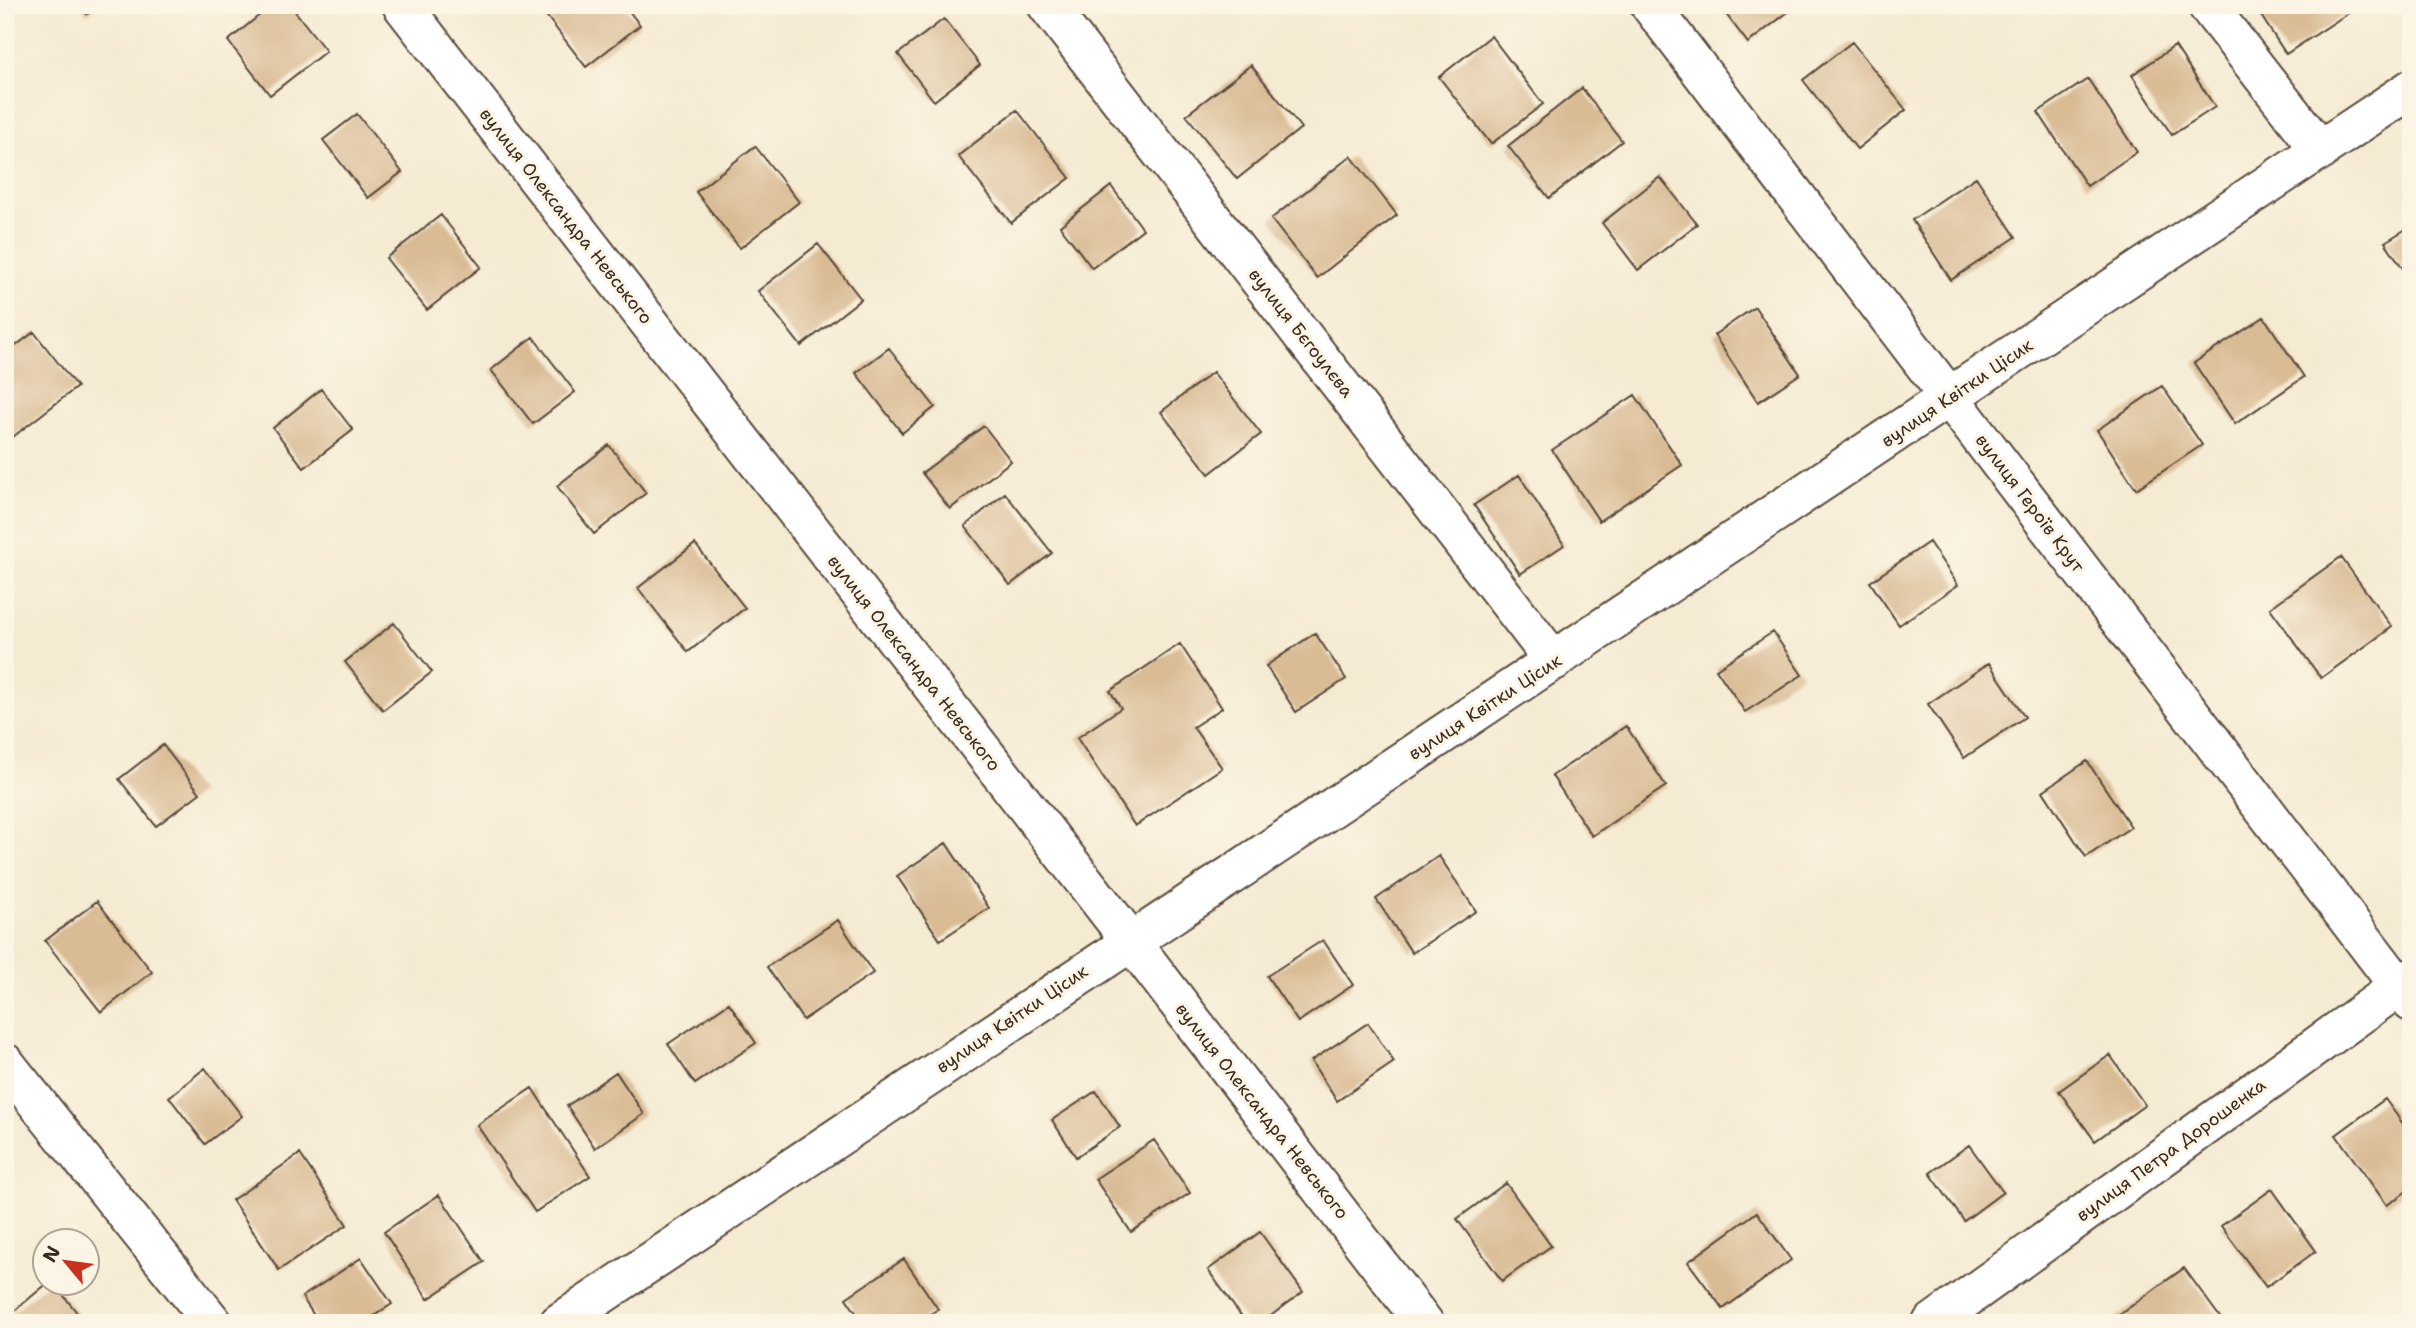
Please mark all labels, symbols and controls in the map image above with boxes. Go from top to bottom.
street label: вулиця Олександра Невського [474,103,658,329]
street label: вулиця Бєгоулєва [1243,264,1359,402]
street label: вулиця Квітки Цісик [1876,333,2038,453]
street label: вулиця Героїв Крут [1970,429,2091,578]
street label: вулиця Олександра Невського [822,550,1006,776]
street label: вулиця Квітки Цісик [1404,648,1567,766]
street label: вулиця Квітки Цісик [931,959,1093,1079]
street label: вулиця Олександра Невського [1170,998,1354,1224]
street label: вулиця Петра Дорошенка [2071,1073,2271,1227]
north arrow [32,1226,102,1296]
text: N [37,1241,66,1267]

